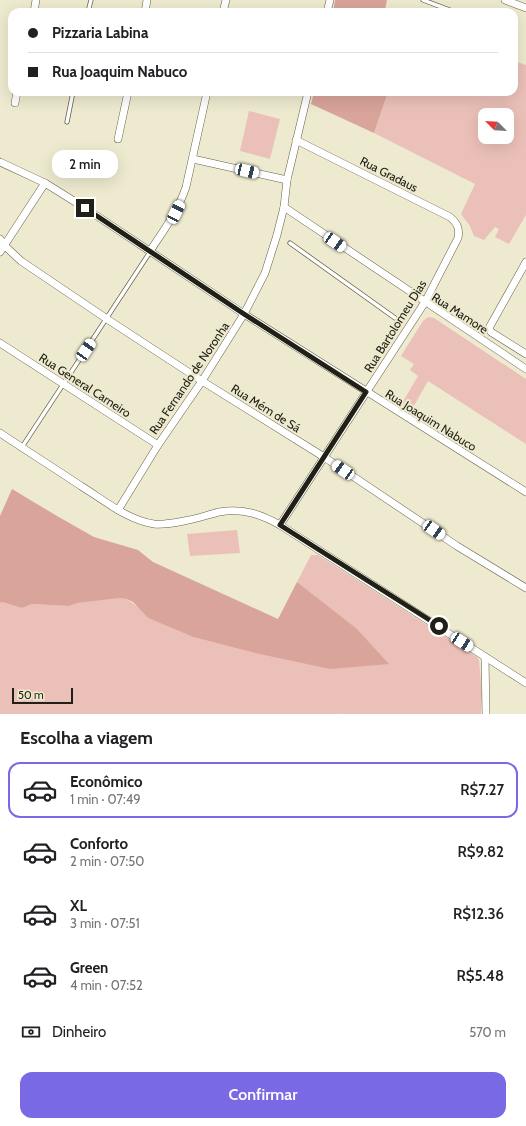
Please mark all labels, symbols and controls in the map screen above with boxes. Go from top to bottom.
text: Pizzaria Labina [52,24,148,42]
text: Rua Joaquim Nabuco [52,63,187,81]
north arrow [478,108,514,144]
map controls [478,108,514,144]
callout: 2 min [52,150,118,178]
street label: Rua Gradaus [358,153,420,195]
text: 2 min [69,156,101,172]
car [234,162,260,180]
route end [76,199,94,217]
car [165,199,187,225]
car [322,230,348,254]
street label: Rua Bartolomeu Dias [361,277,429,375]
street label: Rua Mamore [429,289,491,337]
street label: Rua Fernando de Noronha [146,319,232,437]
car [74,337,98,363]
street label: Rua General Carneiro [36,350,134,420]
street label: Rua Mém de Sá [228,381,304,435]
street label: Rua Joaquim Nabuco [383,386,480,454]
car [330,458,356,482]
car [421,518,447,542]
route start [430,617,448,635]
car [449,630,475,654]
scale bar [12,686,73,705]
text: 50 m [18,688,44,702]
text: Escolha a viagem [20,727,153,749]
icon: car [22,772,58,808]
text: Econômico [70,773,142,791]
text: R$7.27 [460,781,504,799]
text: 1 min · 07:49 [70,791,141,807]
icon: car [22,834,58,870]
text: Conforto [70,835,128,853]
text: R$9.82 [458,843,504,861]
text: 2 min · 07:50 [70,853,144,869]
icon: car [22,896,58,932]
text: XL [70,897,87,915]
text: R$12.36 [453,905,504,923]
text: 3 min · 07:51 [70,915,140,931]
icon: car [22,958,58,994]
text: Green [70,959,108,977]
text: R$5.48 [457,967,504,985]
text: 4 min · 07:52 [70,977,143,993]
icon: cash [20,1021,42,1043]
text: Dinheiro [52,1023,106,1041]
text: 570 m [469,1024,506,1040]
button: Confirmar [20,1072,506,1118]

